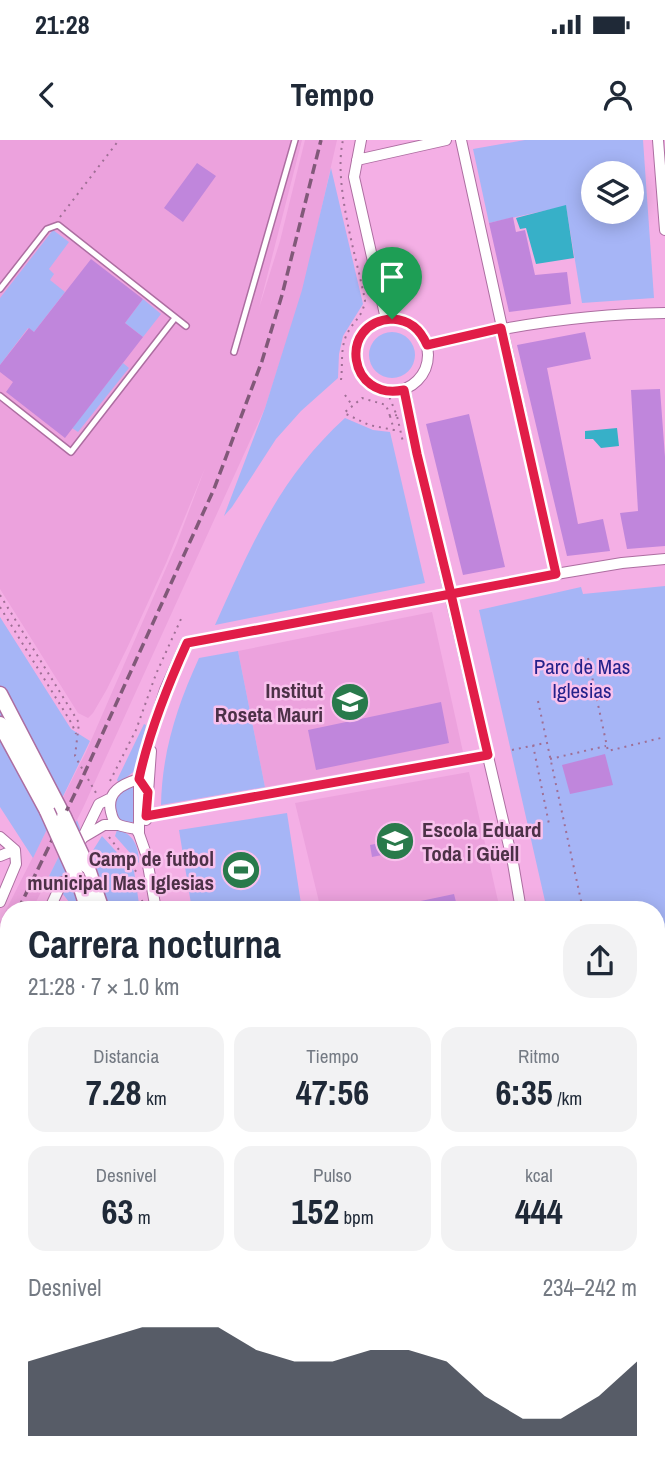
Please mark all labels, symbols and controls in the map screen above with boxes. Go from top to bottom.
text: 21:28 [35,7,90,42]
text: Tempo [290,73,375,116]
icon: back [28,76,66,114]
icon: person [599,76,637,114]
map controls [581,161,644,224]
button: layers [581,161,644,224]
pin [362,247,422,319]
icon: arrive [373,258,411,296]
park label: Parc de Mas Iglesias [534,652,630,705]
place label: Institut Roseta Mauri [215,676,323,729]
school or university icon: Institut Roseta Mauri [329,681,371,723]
place label: Escola Eduard Toda i Güell [422,815,542,868]
school or university icon: Escola Eduard Toda i Güell [374,820,416,862]
place label: Camp de futbol municipal Mas Iglesias [27,844,214,897]
sports icon: Camp de futbol municipal Mas Iglesias [220,849,262,891]
text: Carrera nocturna [28,919,281,970]
button: share [563,924,637,998]
text: 21:28 · 7 × 1.0 km [28,971,180,1002]
text: Distancia [93,1043,159,1069]
text: Tiempo [306,1043,359,1069]
text: Ritmo [518,1043,560,1069]
text: 7.28 [86,1069,142,1116]
text: 47:56 [296,1069,369,1116]
text: 6:35 [495,1069,553,1116]
text: km [142,1085,167,1111]
text: /km [553,1085,582,1111]
text: Desnivel [96,1162,156,1188]
text: Pulso [313,1162,352,1188]
text: kcal [525,1162,553,1188]
text: 63 [102,1188,133,1235]
text: 152 [291,1188,339,1235]
text: 444 [515,1188,563,1235]
text: m [133,1204,151,1230]
text: bpm [339,1204,374,1230]
text: Desnivel [28,1272,101,1303]
text: 234–242 m [543,1272,637,1303]

